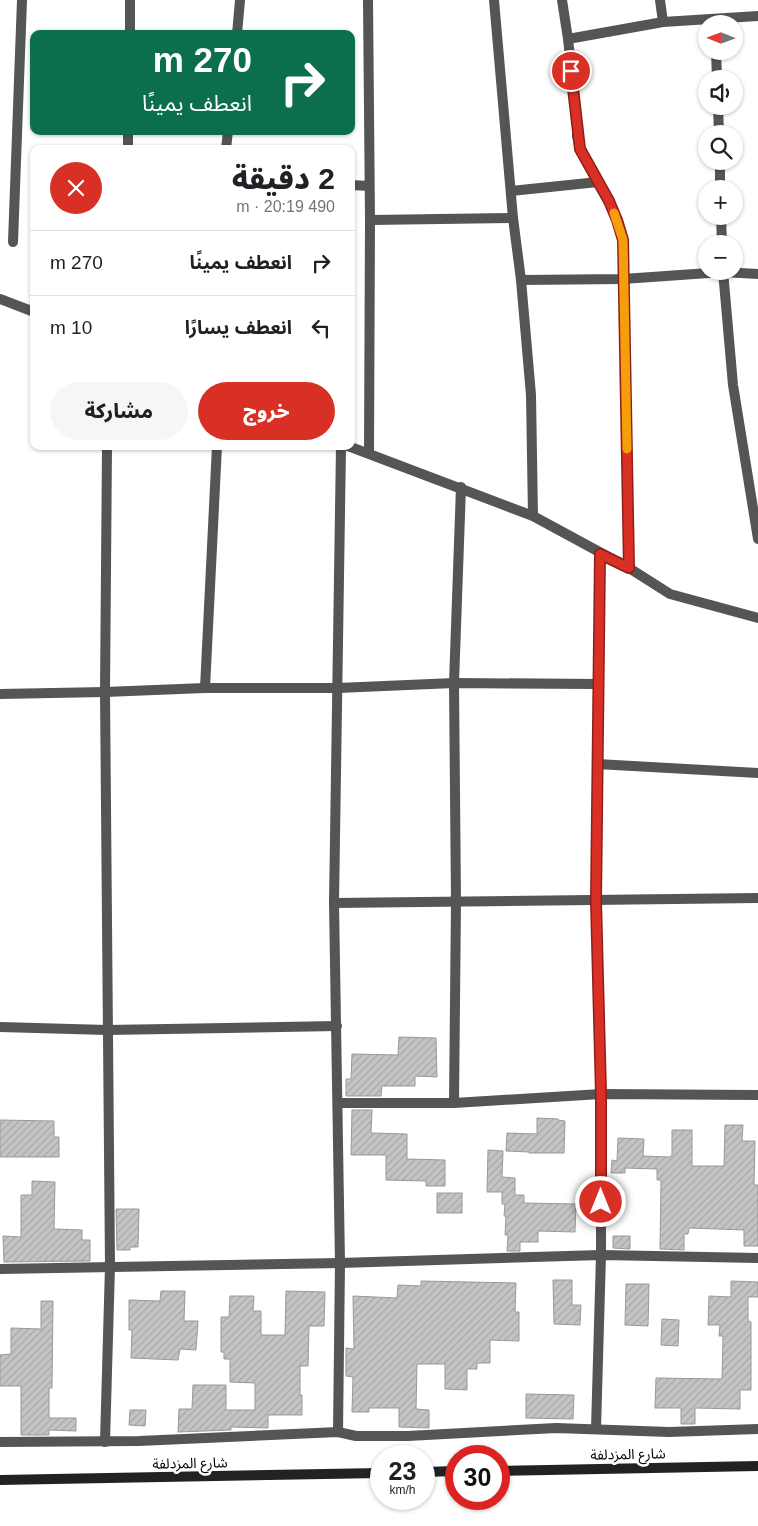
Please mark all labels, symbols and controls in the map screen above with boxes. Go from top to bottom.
north arrow [698,15,742,60]
map controls [698,15,743,280]
text: 270 m [153,40,252,79]
icon: right [270,50,335,115]
pin [550,50,592,92]
icon: arrive [557,57,585,85]
button: sound [698,70,743,115]
text: انعطف يمينًا [142,91,252,116]
button: search [698,125,743,170]
button: close [50,162,102,214]
text: 2 دقيقة [232,162,335,195]
button: + [698,180,743,225]
text: 490 m · 20:19 [236,198,335,215]
button: − [698,235,743,280]
icon: right [307,249,335,277]
text: 270 m [50,252,103,273]
text: انعطف يمينًا [190,252,292,273]
icon: left [307,314,335,342]
text: 10 m [50,317,92,338]
text: انعطف يسارًا [185,317,292,338]
button: مشاركة [50,382,188,440]
button: خروج [198,382,335,440]
position arrow [574,1175,626,1227]
speed limit sign: 30 [445,1445,510,1510]
street label: شارع المزدلفة [590,1445,666,1466]
street label: شارع المزدلفة [152,1454,228,1475]
text: 23 [389,1457,416,1485]
text: km/h [389,1483,416,1497]

